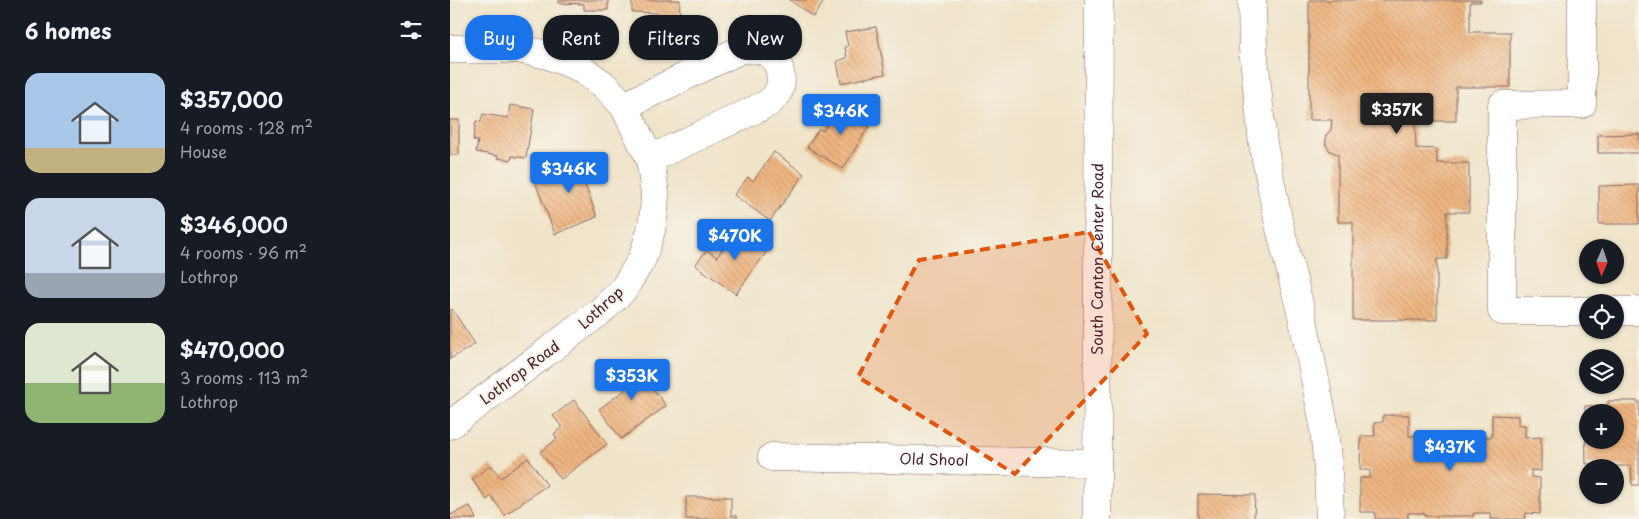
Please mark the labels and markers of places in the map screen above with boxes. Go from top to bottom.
pin: $357K [1362,92,1432,135]
pin: $346K [806,94,876,136]
pin: $346K [534,152,604,194]
pin: $470K [700,218,770,261]
pin: $353K [597,358,667,401]
pin: $437K [1415,430,1485,472]

